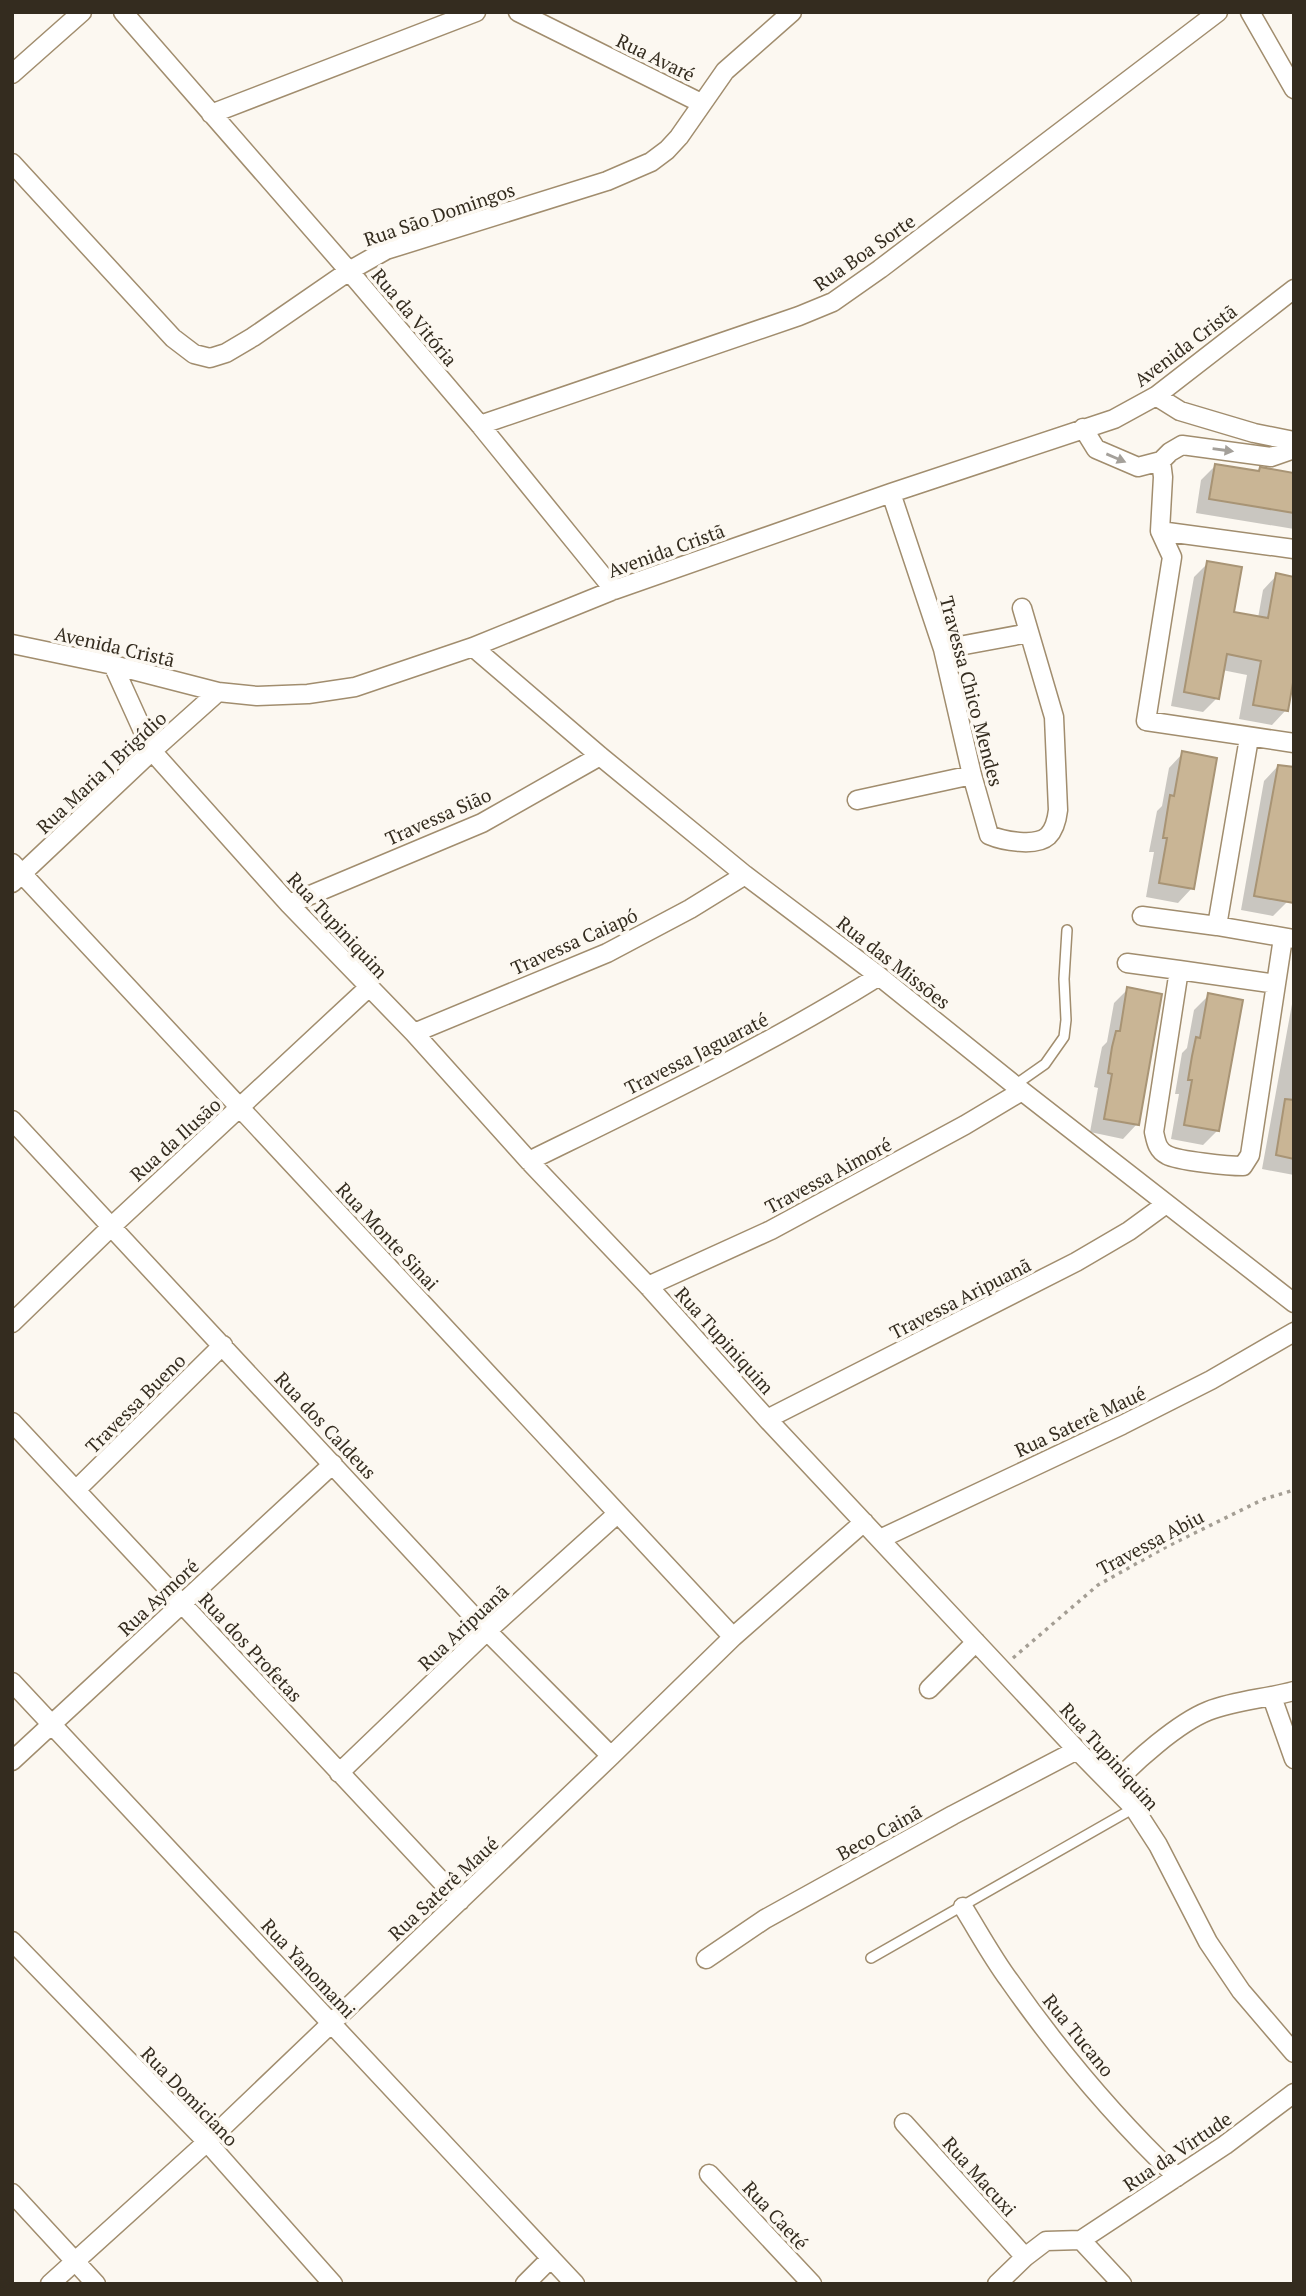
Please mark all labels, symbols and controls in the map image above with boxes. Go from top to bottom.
street label: Rua Avaré [613,27,699,87]
street label: Rua São Domingos [360,176,518,252]
street label: Rua Boa Sorte [808,208,920,296]
street label: Rua da Vitória [367,263,464,371]
street label: Avenida Cristã [1129,298,1242,392]
one-way arrow [1212,445,1234,456]
one-way arrow [1106,452,1127,463]
street label: Avenida Cristã [604,517,728,583]
street label: Travessa Chico Mendes [935,593,1009,789]
street label: Avenida Cristã [53,620,178,672]
street label: Rua Maria J Brigídio [31,705,171,839]
street label: Travessa Sião [381,781,495,851]
street label: Rua Tupiniquim [282,867,394,984]
street label: Travessa Caiapó [507,902,641,980]
street label: Rua das Missões [832,910,956,1014]
street label: Travessa Jaguaraté [620,1006,772,1100]
street label: Rua da Ilusão [124,1092,226,1186]
street label: Travessa Aimoré [760,1131,896,1219]
street label: Rua Monte Sinai [331,1177,445,1295]
street label: Travessa Aripuanã [885,1251,1035,1344]
street label: Rua Tupiniquim [670,1281,780,1399]
street label: Travessa Bueno [80,1348,190,1458]
street label: Rua dos Caldeus [270,1366,382,1484]
street label: Rua Saterê Maué [1011,1380,1149,1462]
street label: Travessa Abiu [1092,1503,1208,1581]
street label: Rua Aymoré [112,1553,204,1641]
street label: Rua Aripuanã [412,1578,514,1675]
street label: Rua dos Profetas [194,1587,308,1707]
street label: Rua Tupiniquim [1055,1697,1165,1815]
street label: Beco Cainã [832,1798,926,1866]
street label: Rua Saterê Maué [383,1831,503,1945]
street label: Rua Yanomami [256,1913,362,2023]
street label: Rua Tucano [1038,1988,1120,2082]
street label: Rua Domiciano [136,2041,244,2151]
street label: Rua da Virtude [1118,2106,1236,2196]
street label: Rua Macuxi [938,2131,1022,2221]
street label: Rua Caeté [738,2175,814,2255]

